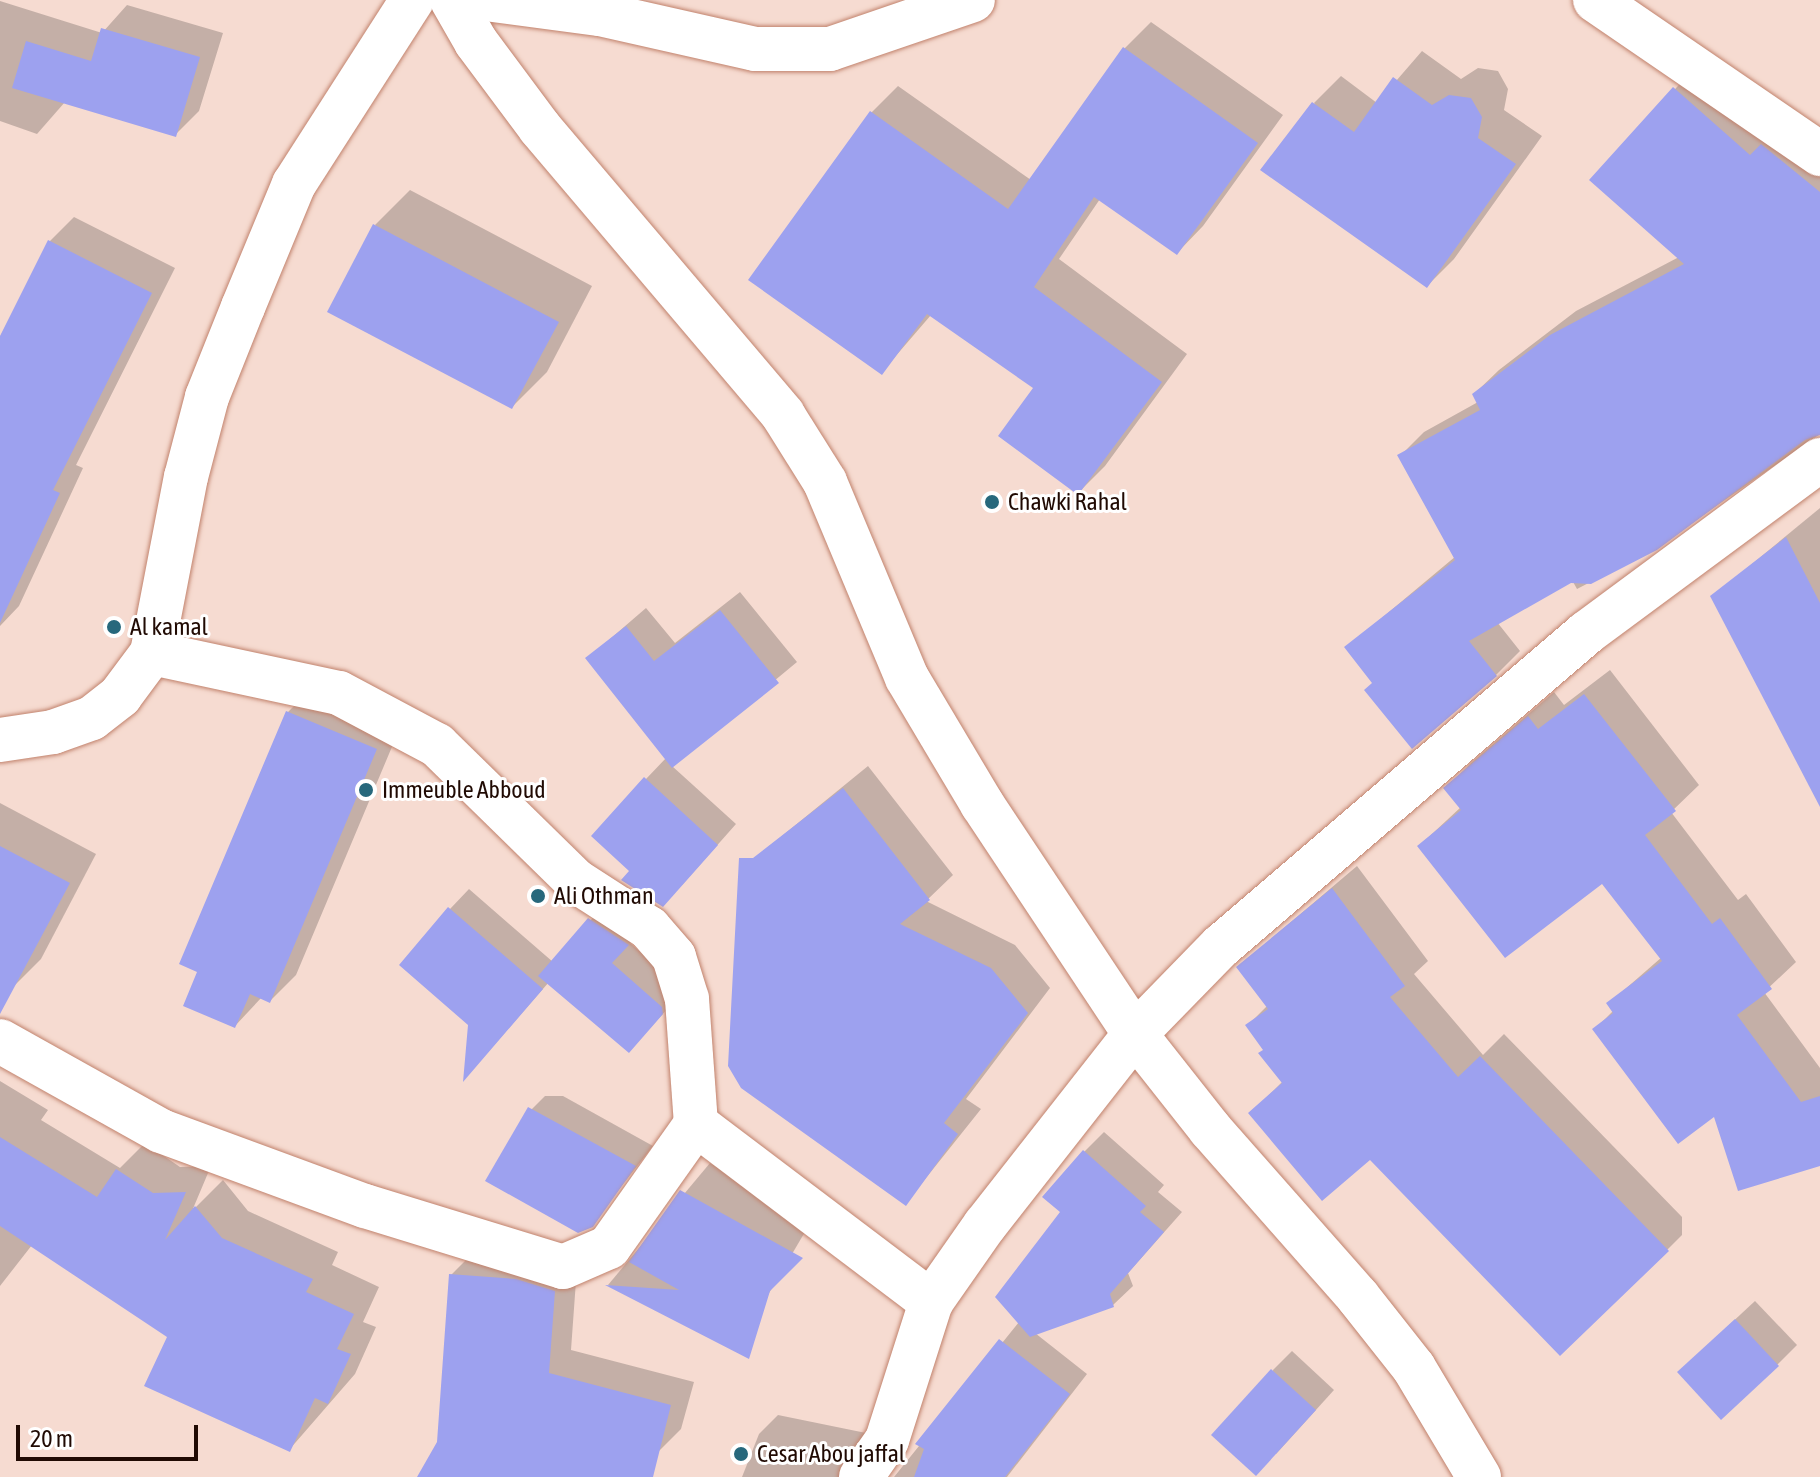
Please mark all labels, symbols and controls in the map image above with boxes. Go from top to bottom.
place label: Chawki Rahal [1008,488,1127,516]
marker: Chawki Rahal [983,493,1001,511]
place label: Al kamal [130,613,208,641]
marker: Al kamal [105,618,123,636]
place label: Immeuble Abboud [382,776,546,804]
marker: Immeuble Abboud [357,781,375,799]
place label: Ali Othman [554,882,654,910]
marker: Ali Othman [529,887,547,905]
scale bar [20,1409,202,1459]
text: 20 m [30,1425,73,1452]
place label: Cesar Abou jaffal [757,1440,905,1468]
marker: Cesar Abou jaffal [732,1445,750,1463]

